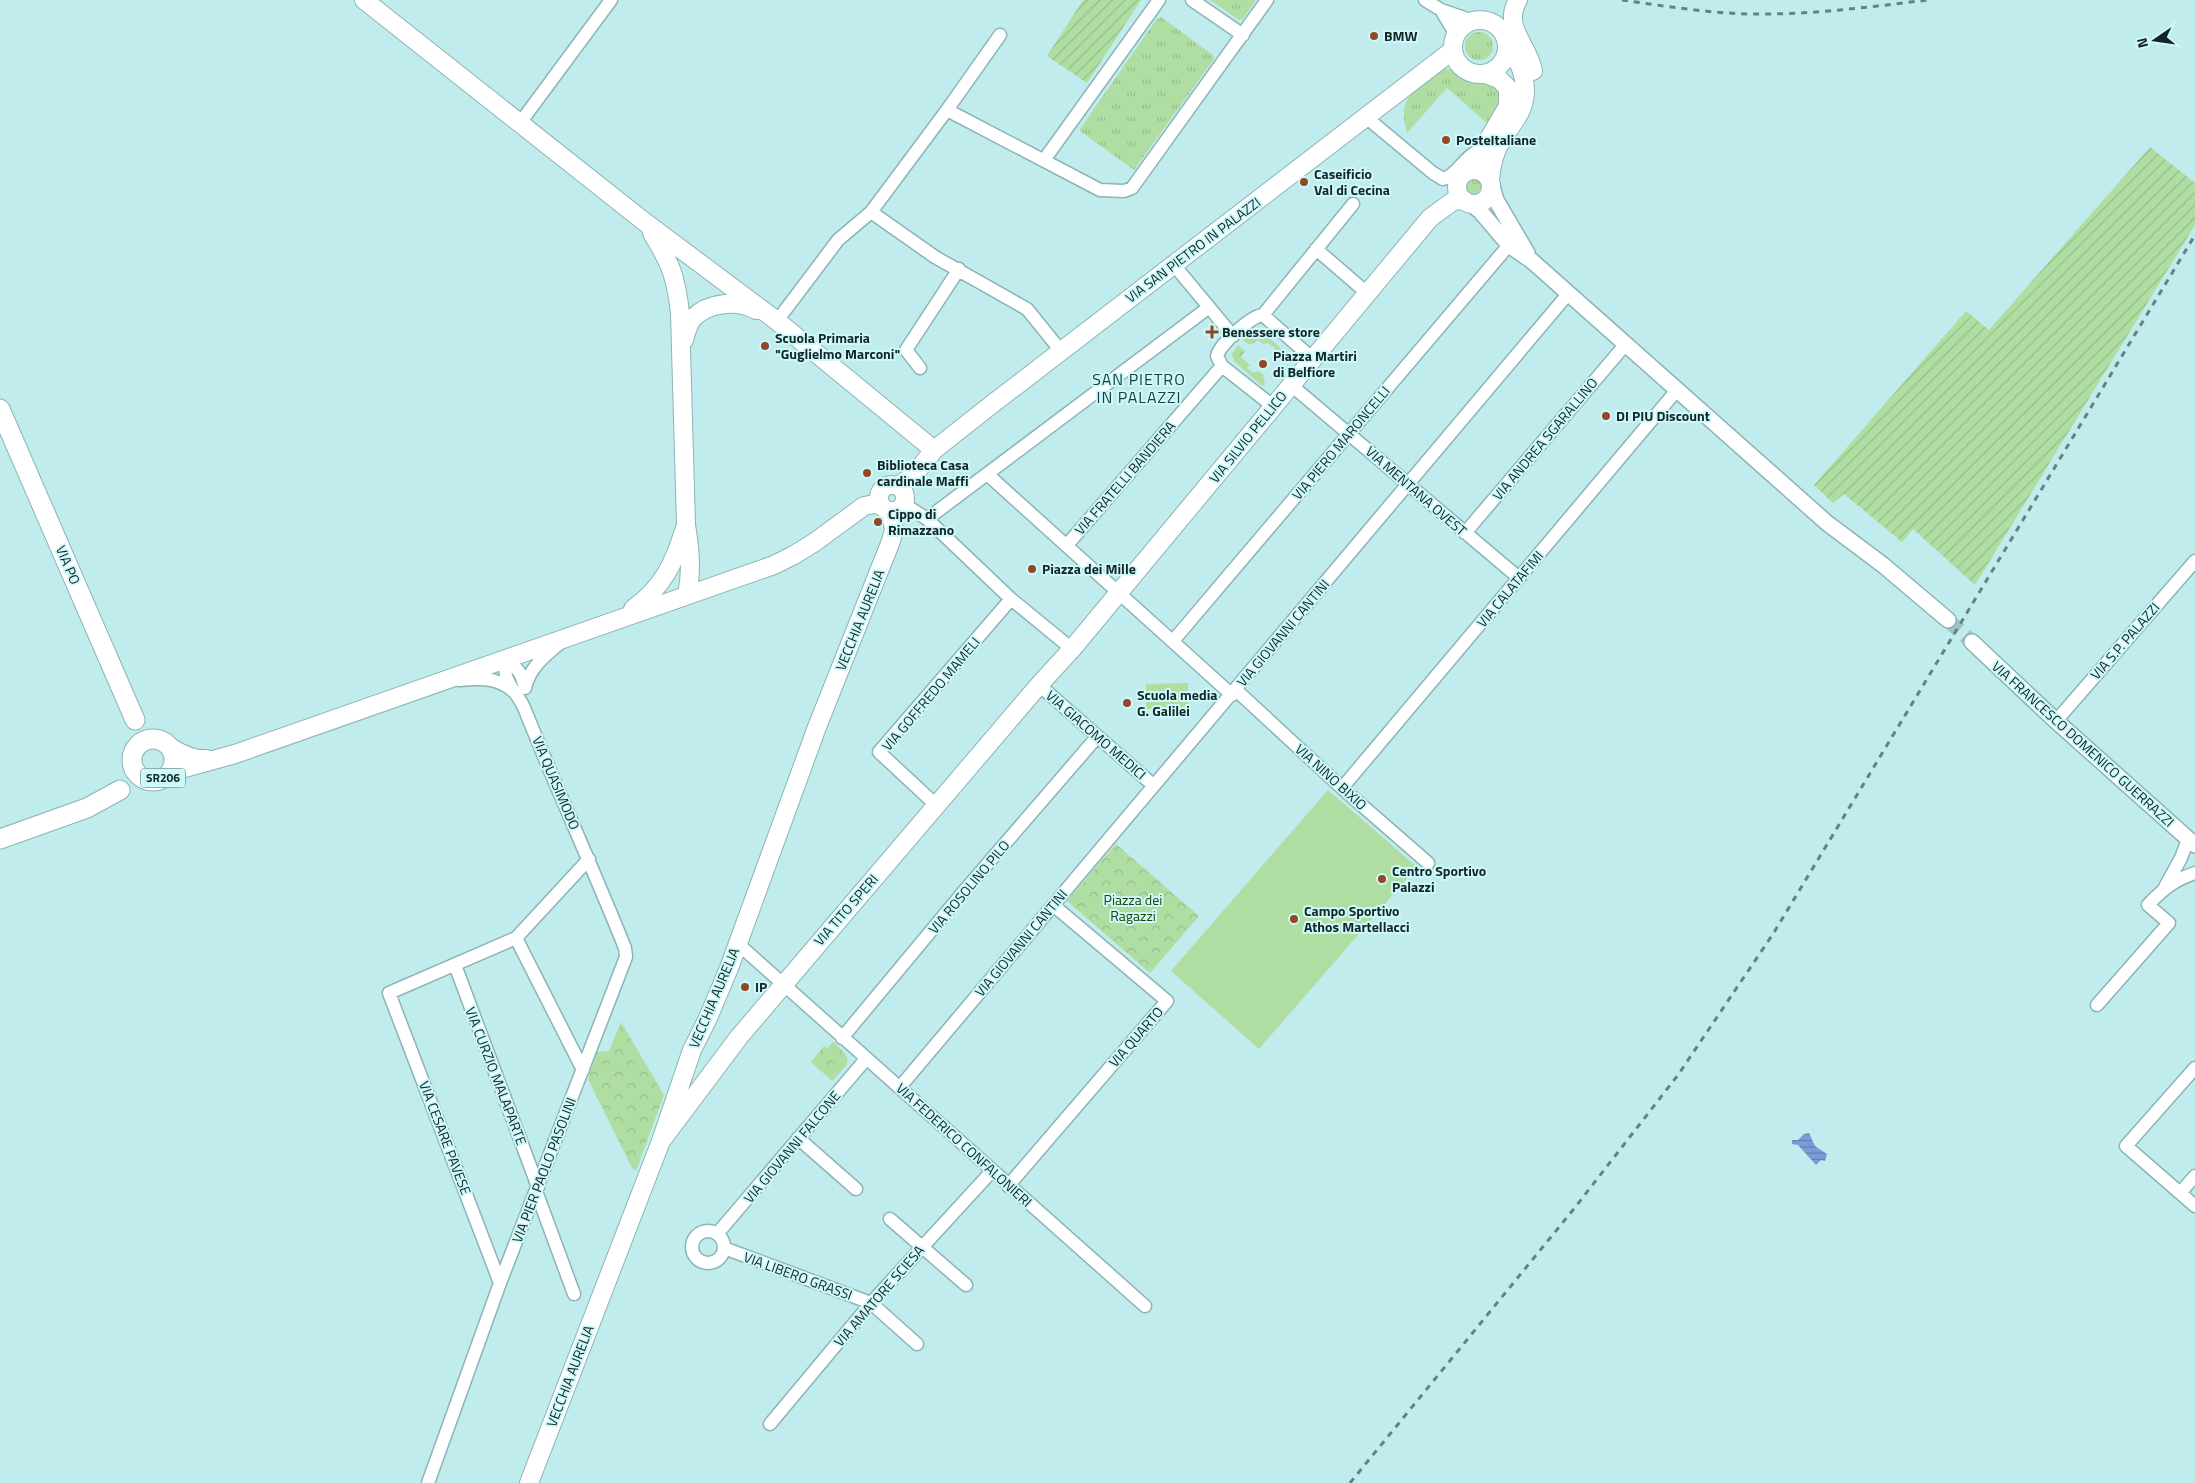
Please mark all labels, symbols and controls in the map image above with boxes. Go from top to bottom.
north arrow [2130,15,2180,65]
place label: BMW [1384,25,1418,46]
marker: BMW [1368,30,1380,42]
text: N [2131,36,2153,50]
place label: PosteItaliane [1456,129,1536,150]
marker: PosteItaliane [1440,134,1452,146]
place label: Caseificio Val di Cecina [1314,163,1390,200]
marker: Caseificio Val di Cecina [1298,176,1310,188]
street label: VIA SAN PIETRO IN PALAZZI [1121,192,1265,308]
place label: Benessere store [1222,321,1320,342]
marker: Benessere store [1206,326,1218,338]
place label: Scuola Primaria "Guglielmo Marconi" [775,327,900,364]
marker: Scuola Primaria "Guglielmo Marconi" [759,340,771,352]
place label: Piazza Martiri di Belfiore [1273,345,1357,382]
marker: Piazza Martiri di Belfiore [1257,358,1269,370]
district label: SAN PIETRO IN PALAZZI [1092,367,1186,409]
street label: VIA ANDREA SGARALLINO [1487,373,1602,505]
street label: VIA PIERO MARONCELLI [1287,381,1395,504]
street label: VIA SILVIO PELLICO [1204,386,1291,487]
place label: DI PIU Discount [1616,405,1710,426]
marker: DI PIU Discount [1600,410,1612,422]
street label: VIA FRATELLI BANDIERA [1069,416,1181,539]
street label: VIA MENTANA OVEST [1361,441,1472,541]
place label: Biblioteca Casa cardinale Maffi [877,454,969,491]
marker: Biblioteca Casa cardinale Maffi [861,467,873,479]
place label: Cippo di Rimazzano [888,503,954,540]
marker: Cippo di Rimazzano [872,516,884,528]
street label: VIA PO [51,542,86,588]
street label: VIA CALATAFIMI [1471,546,1548,632]
place label: Piazza dei Mille [1042,558,1136,579]
marker: Piazza dei Mille [1026,563,1038,575]
street label: VECCHIA AURELIA [830,566,890,674]
street label: VIA GIOVANNI CANTINI [1231,574,1334,691]
street label: VIA S.P. PALAZZI [2085,597,2164,684]
street label: VIA GOFFREDO MAMELI [877,632,985,755]
street label: VIA FRANCESCO DOMENICO GUERRAZZI [1987,656,2179,831]
place label: Scuola media G. Galilei [1137,684,1217,721]
street label: VIA GIACOMO MEDICI [1041,685,1151,784]
marker: Scuola media G. Galilei [1121,697,1133,709]
street label: VIA QUASIMODO [527,733,586,833]
street label: VIA NINO BIXIO [1291,739,1372,815]
road number: SR206 [140,768,186,788]
street label: VIA ROSOLINO PILO [923,835,1014,938]
place label: Centro Sportivo Palazzi [1392,860,1486,897]
street label: VIA TITO SPERI [809,869,883,950]
marker: Centro Sportivo Palazzi [1376,873,1388,885]
street label: VIA GIOVANNI CANTINI [969,884,1072,1001]
park label: Piazza dei Ragazzi [1104,889,1162,926]
place label: Campo Sportivo Athos Martellacci [1304,900,1410,937]
marker: Campo Sportivo Athos Martellacci [1288,913,1300,925]
street label: VECCHIA AURELIA [683,944,744,1051]
place label: IP [755,976,767,997]
marker: IP [739,981,751,993]
street label: VIA QUARTO [1103,1002,1168,1072]
street label: VIA CURZIO MALAPARTE [460,1004,533,1148]
street label: VIA CESARE PAVESE [414,1078,477,1198]
street label: VIA FEDERICO CONFALONIERI [892,1078,1037,1211]
street label: VIA GIOVANNI FALCONE [738,1086,845,1208]
street label: VIA PIER PAOLO PASOLINI [506,1094,581,1246]
street label: VIA AMATORE SCIESA [828,1240,929,1351]
street label: VIA LIBERO GRASSI [741,1246,856,1305]
street label: VECCHIA AURELIA [540,1321,599,1430]

